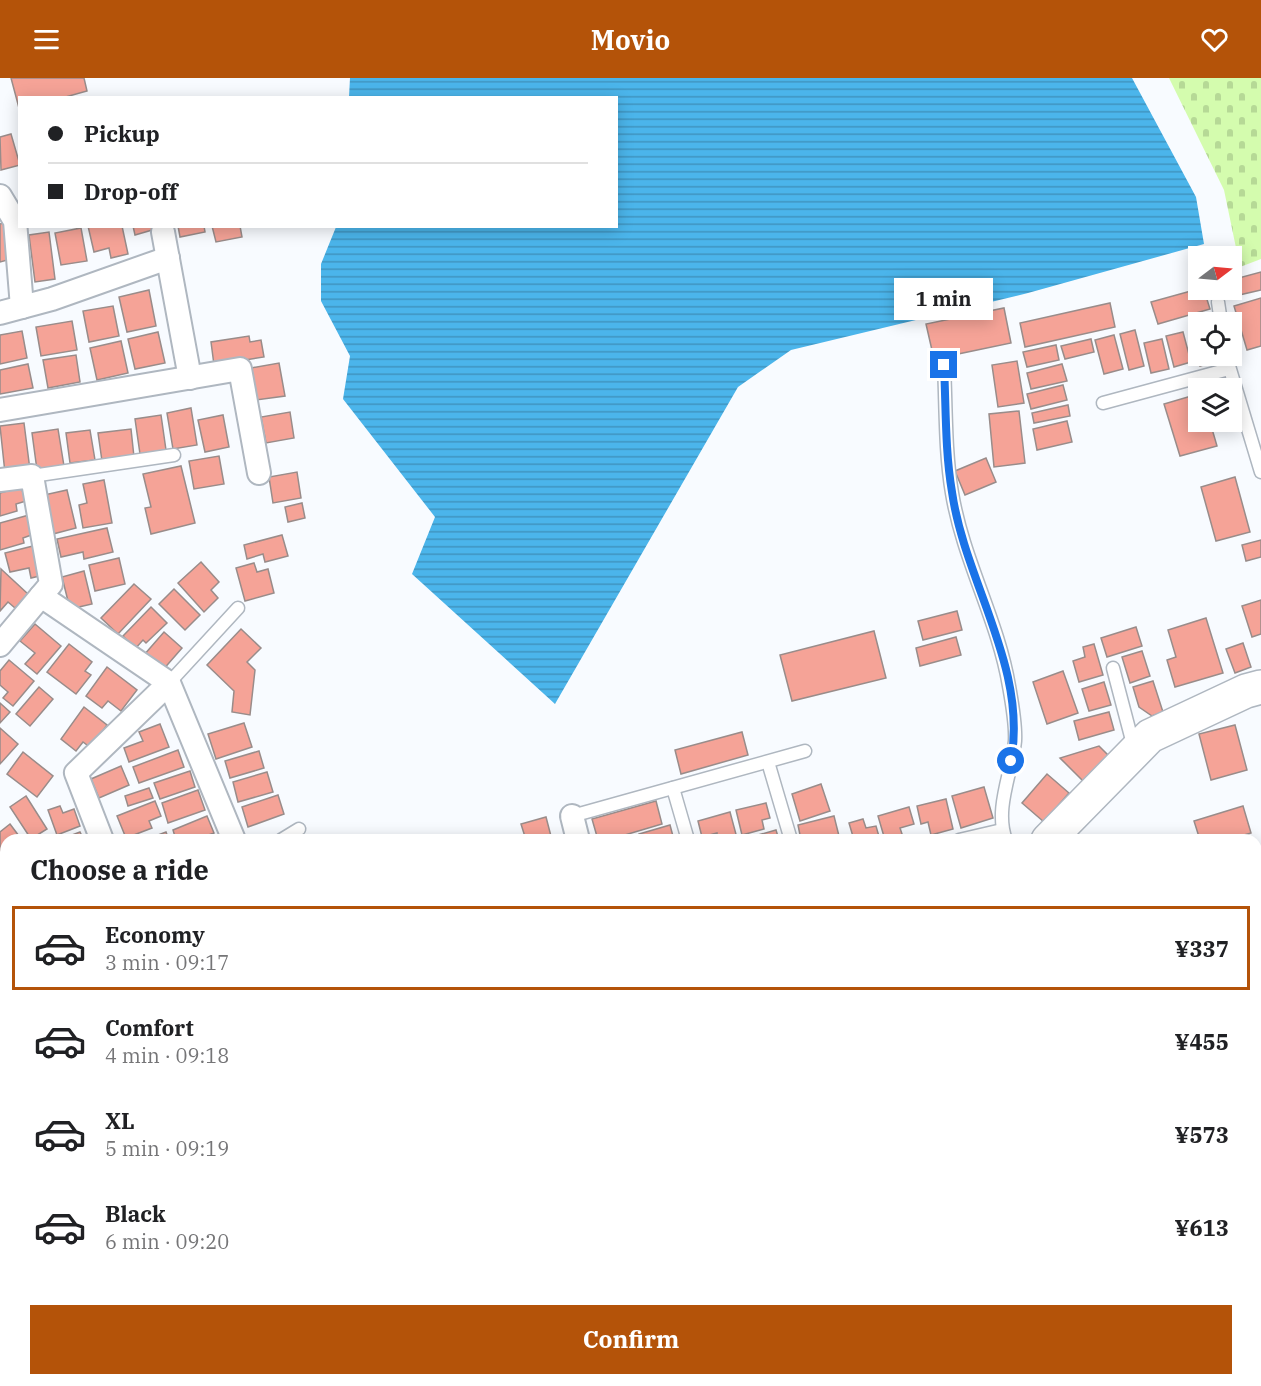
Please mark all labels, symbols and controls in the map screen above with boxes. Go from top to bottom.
text: Movio [591,22,670,57]
icon: menu [30,23,63,56]
icon: heart [1198,23,1231,56]
text: Pickup [84,119,160,148]
text: Drop-off [84,177,178,206]
north arrow [1188,246,1242,300]
map controls [1188,246,1242,432]
callout: 1 min [894,278,994,320]
text: 1 min [916,285,972,312]
button: locate [1188,312,1242,366]
route end [930,351,957,378]
button: layers [1188,378,1242,432]
route start [997,747,1024,774]
text: Choose a ride [30,852,209,887]
text: Economy [105,920,205,949]
icon: car [33,921,87,975]
text: ¥337 [1174,934,1229,963]
text: 3 min · 09:17 [105,949,229,976]
text: Comfort [105,1013,194,1042]
icon: car [33,1014,87,1068]
text: ¥455 [1174,1027,1229,1056]
text: 4 min · 09:18 [105,1042,229,1069]
text: XL [105,1106,135,1135]
icon: car [33,1107,87,1161]
text: ¥573 [1174,1120,1229,1149]
text: 5 min · 09:19 [105,1135,229,1162]
text: Black [105,1199,166,1228]
icon: car [33,1200,87,1254]
text: ¥613 [1174,1213,1229,1242]
text: 6 min · 09:20 [105,1228,229,1255]
button: Confirm [30,1305,1232,1374]

